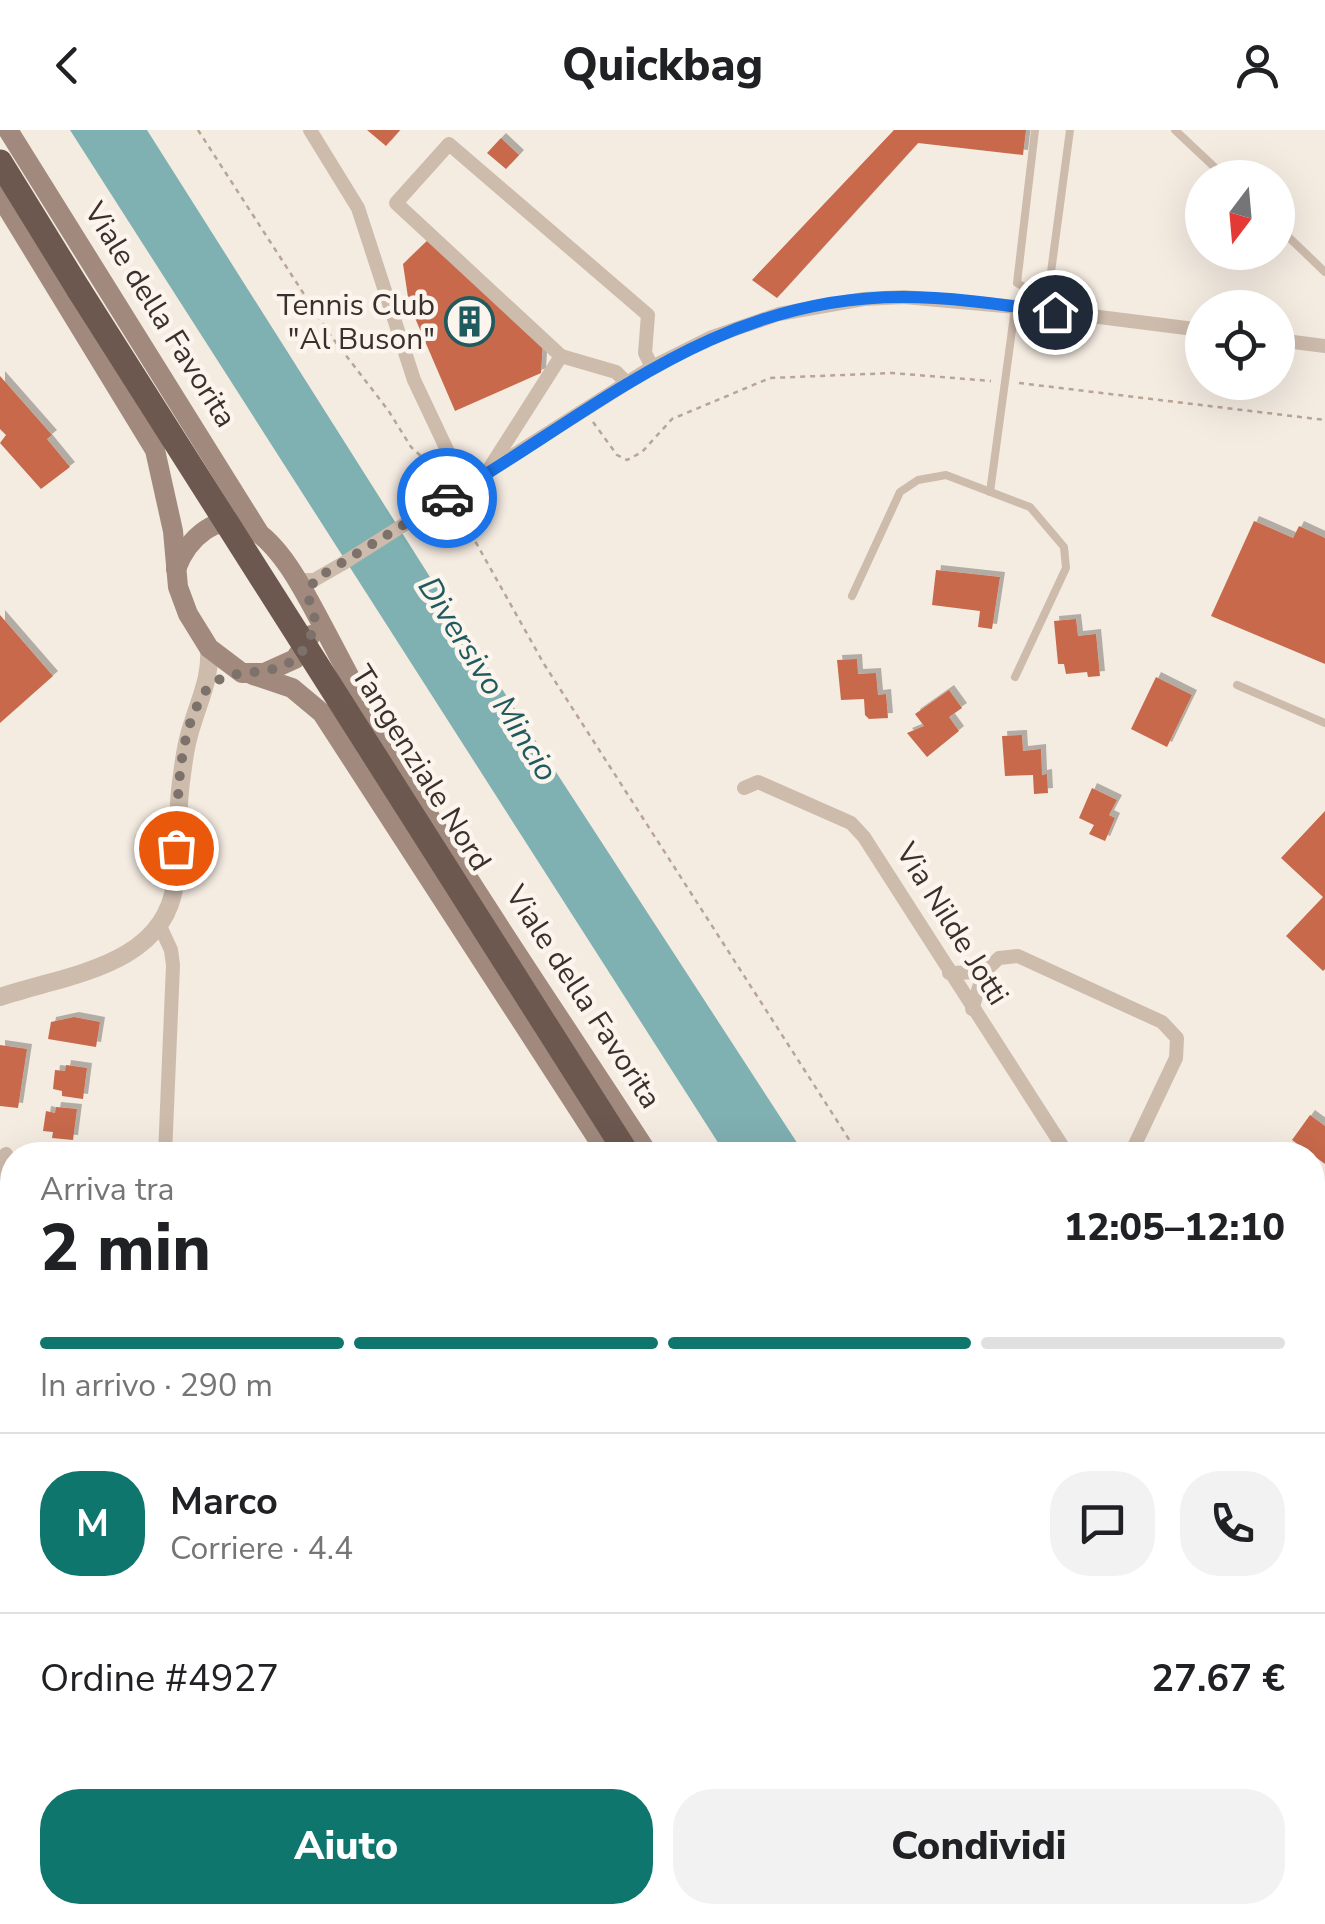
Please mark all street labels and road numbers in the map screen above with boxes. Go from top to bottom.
street label: Viale della Favorita [74,194,246,435]
street label: Tangenziale Nord [341,657,501,879]
street label: Via Nilde Jotti [885,834,1018,1013]
street label: Viale della Favorita [495,877,671,1117]

